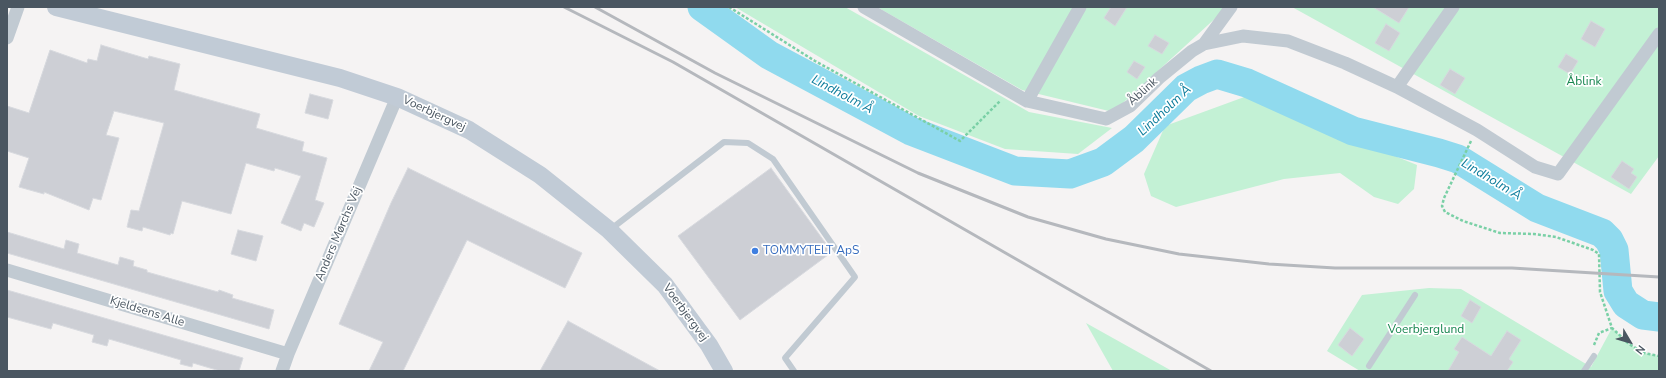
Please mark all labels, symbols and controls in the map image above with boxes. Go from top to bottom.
water label: Lindholm Å [809,72,875,118]
street label: Åblink [1125,75,1161,109]
park label: Åblink [1567,75,1601,89]
water label: Lindholm Å [1135,82,1195,140]
street label: Voerbjergvej [400,93,468,135]
water label: Lindholm Å [1458,156,1524,204]
street label: Anders Mørchs Vej [313,185,365,283]
place label: TOMMYTELT ApS [763,244,859,258]
marker: TOMMYTELT ApS [750,246,760,256]
street label: Voerbjergvej [659,281,711,345]
street label: Kjeldsens Alle [108,294,186,330]
north arrow [1610,322,1650,362]
park label: Voerbjerglund [1388,323,1464,337]
text: N [1631,342,1648,358]

